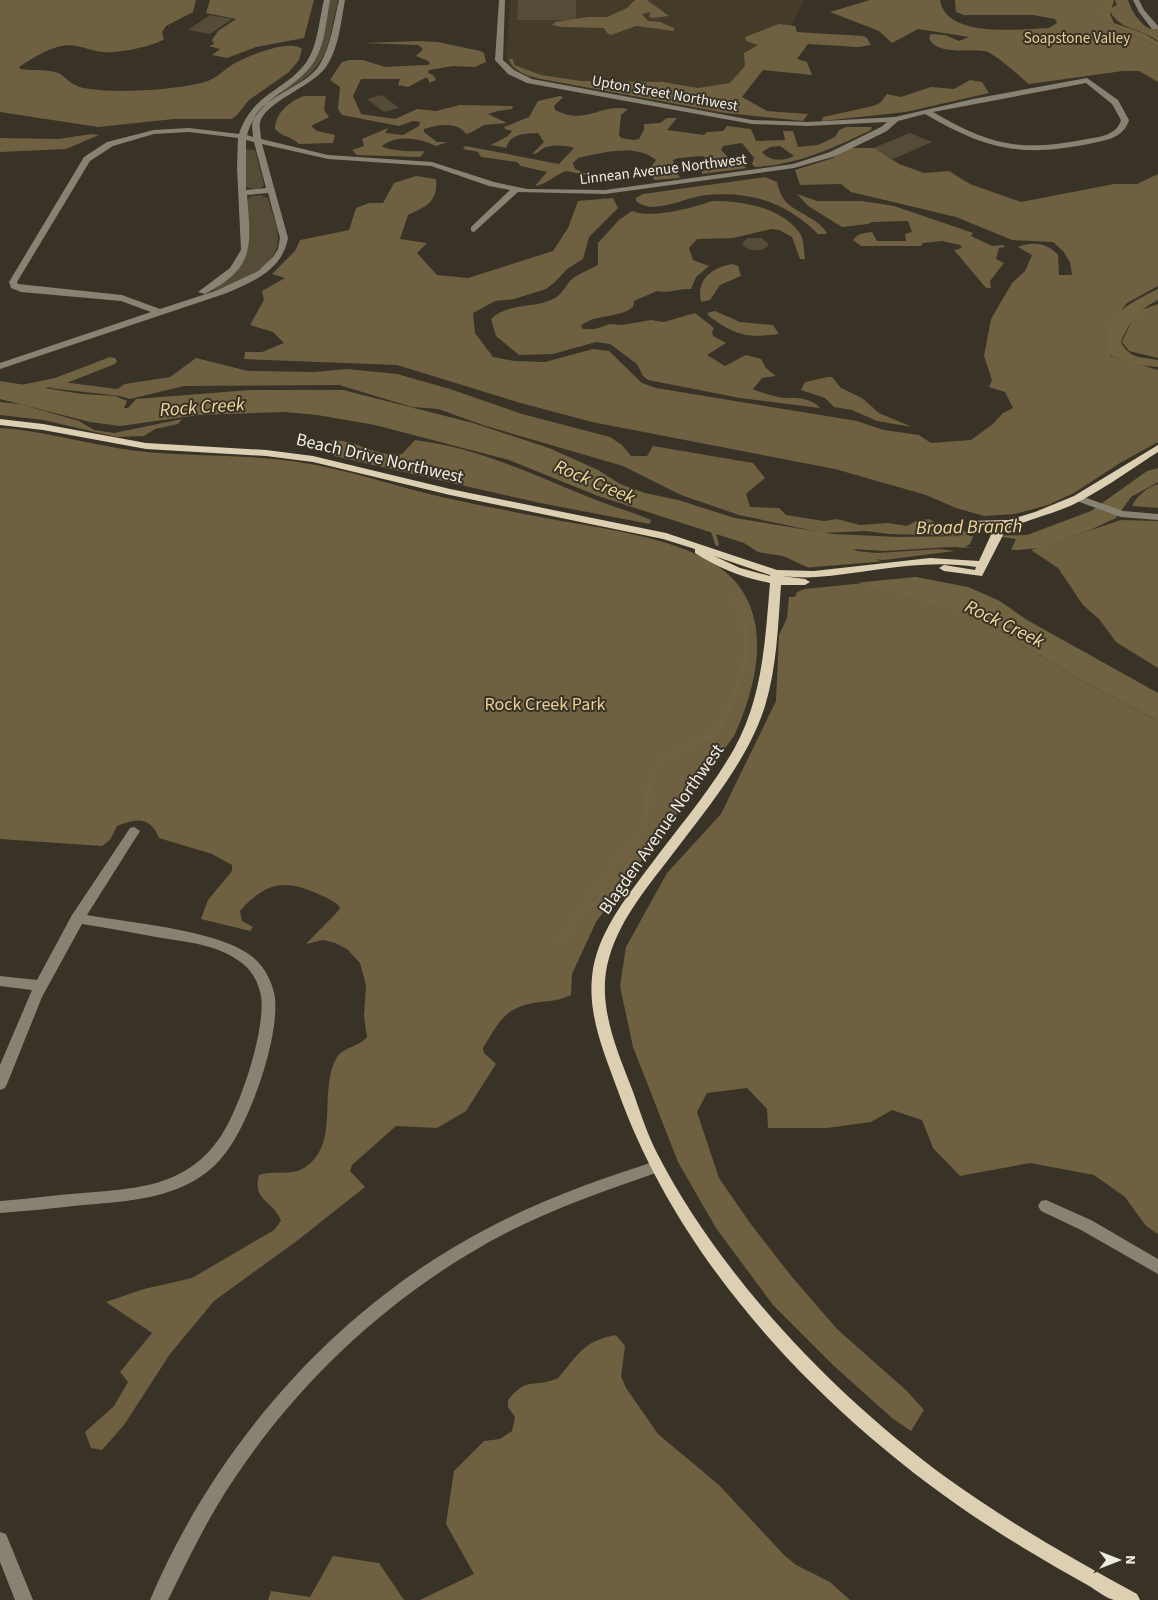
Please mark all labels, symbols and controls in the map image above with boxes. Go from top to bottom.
park label: Soapstone Valley [1024,28,1130,49]
street label: Upton Street Northwest [590,70,740,117]
street label: Linnean Avenue Northwest [578,149,748,190]
water label: Rock Creek [159,391,247,424]
street label: Beach Drive Northwest [294,427,466,490]
water label: Rock Creek [550,453,640,512]
water label: Broad Branch [916,513,1023,542]
water label: Rock Creek [960,594,1049,656]
park label: Rock Creek Park [485,692,606,717]
street label: Blagden Avenue Northwest [593,739,730,920]
north arrow [1093,1535,1143,1585]
text: N [1120,1555,1140,1565]

